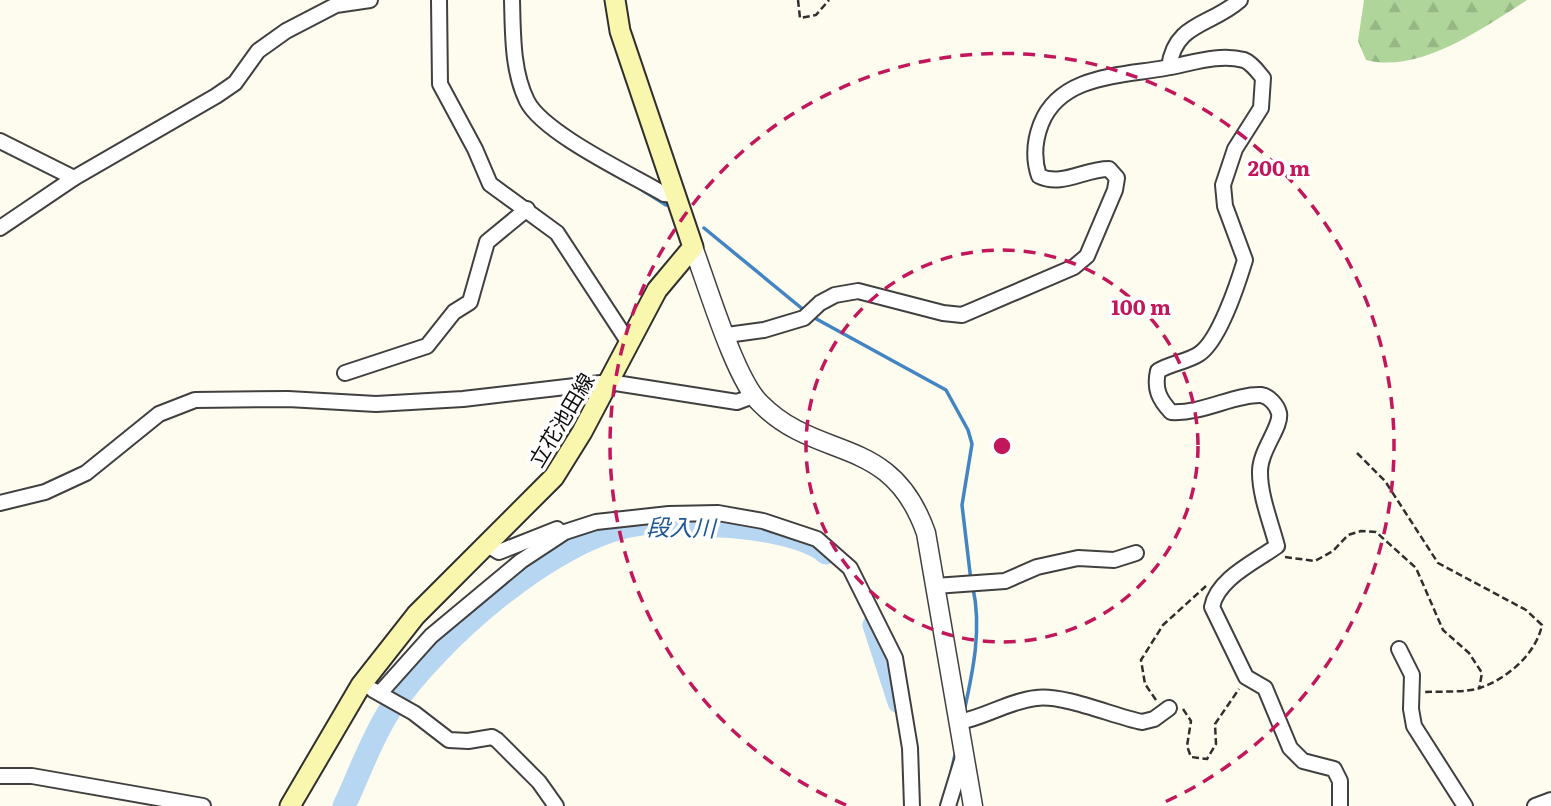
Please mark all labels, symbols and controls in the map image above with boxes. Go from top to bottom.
text: 200 m [1248,151,1310,182]
text: 100 m [1111,290,1171,321]
street label: 立花池田線 [520,366,600,472]
centre of rings [990,434,1014,458]
water label: 段入川 [646,508,719,544]

